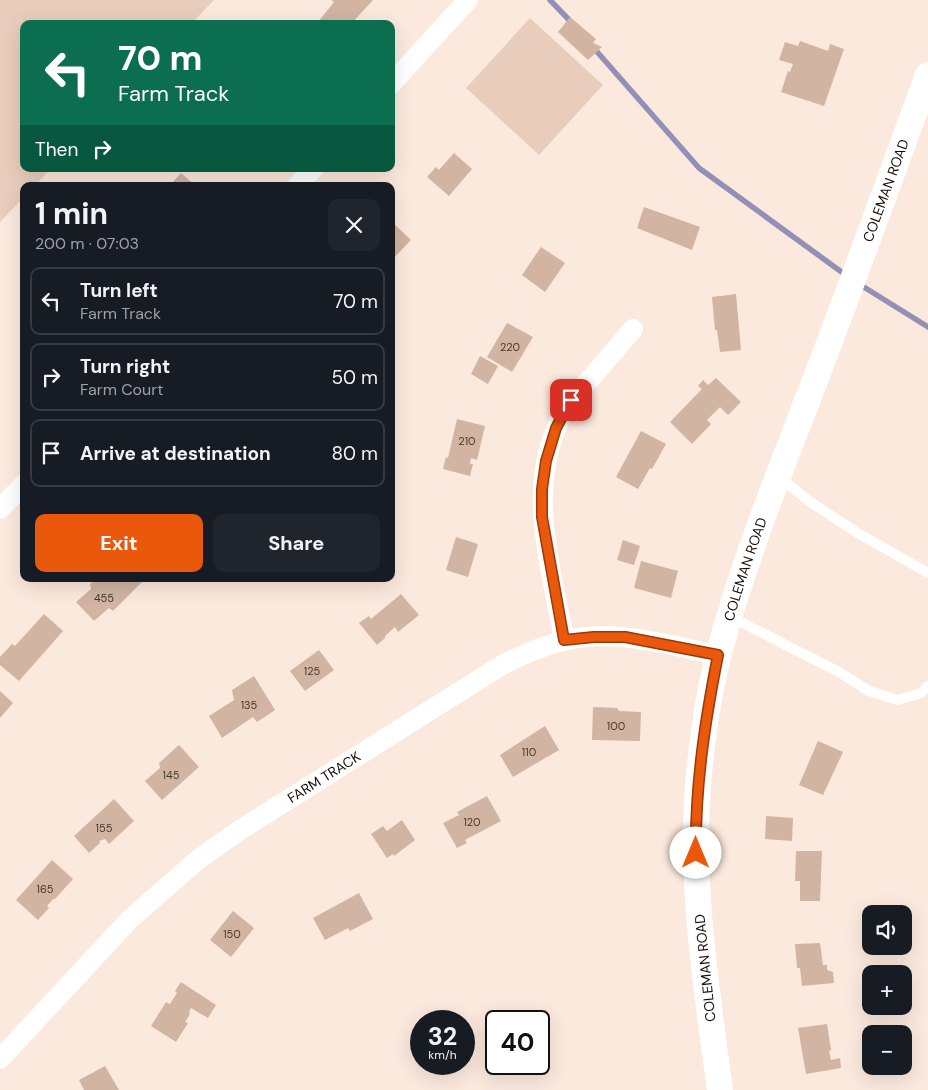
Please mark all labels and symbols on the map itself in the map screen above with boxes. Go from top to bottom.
street label: COLEMAN ROAD [859,137,913,244]
house number: 220 [500,340,520,354]
pin [550,379,592,421]
house number: 210 [458,434,476,448]
street label: COLEMAN ROAD [720,515,771,623]
house number: 455 [94,591,114,605]
house number: 125 [304,664,321,678]
house number: 135 [241,698,258,712]
house number: 100 [607,719,625,733]
house number: 110 [522,745,536,759]
street label: FARM TRACK [284,747,364,807]
house number: 145 [163,768,180,782]
house number: 120 [463,815,481,829]
house number: 155 [96,821,113,835]
position arrow [669,826,721,878]
house number: 165 [37,882,54,896]
street label: COLEMAN ROAD [690,913,720,1023]
house number: 150 [223,927,241,941]
speed limit sign: 40 [485,1010,550,1075]

